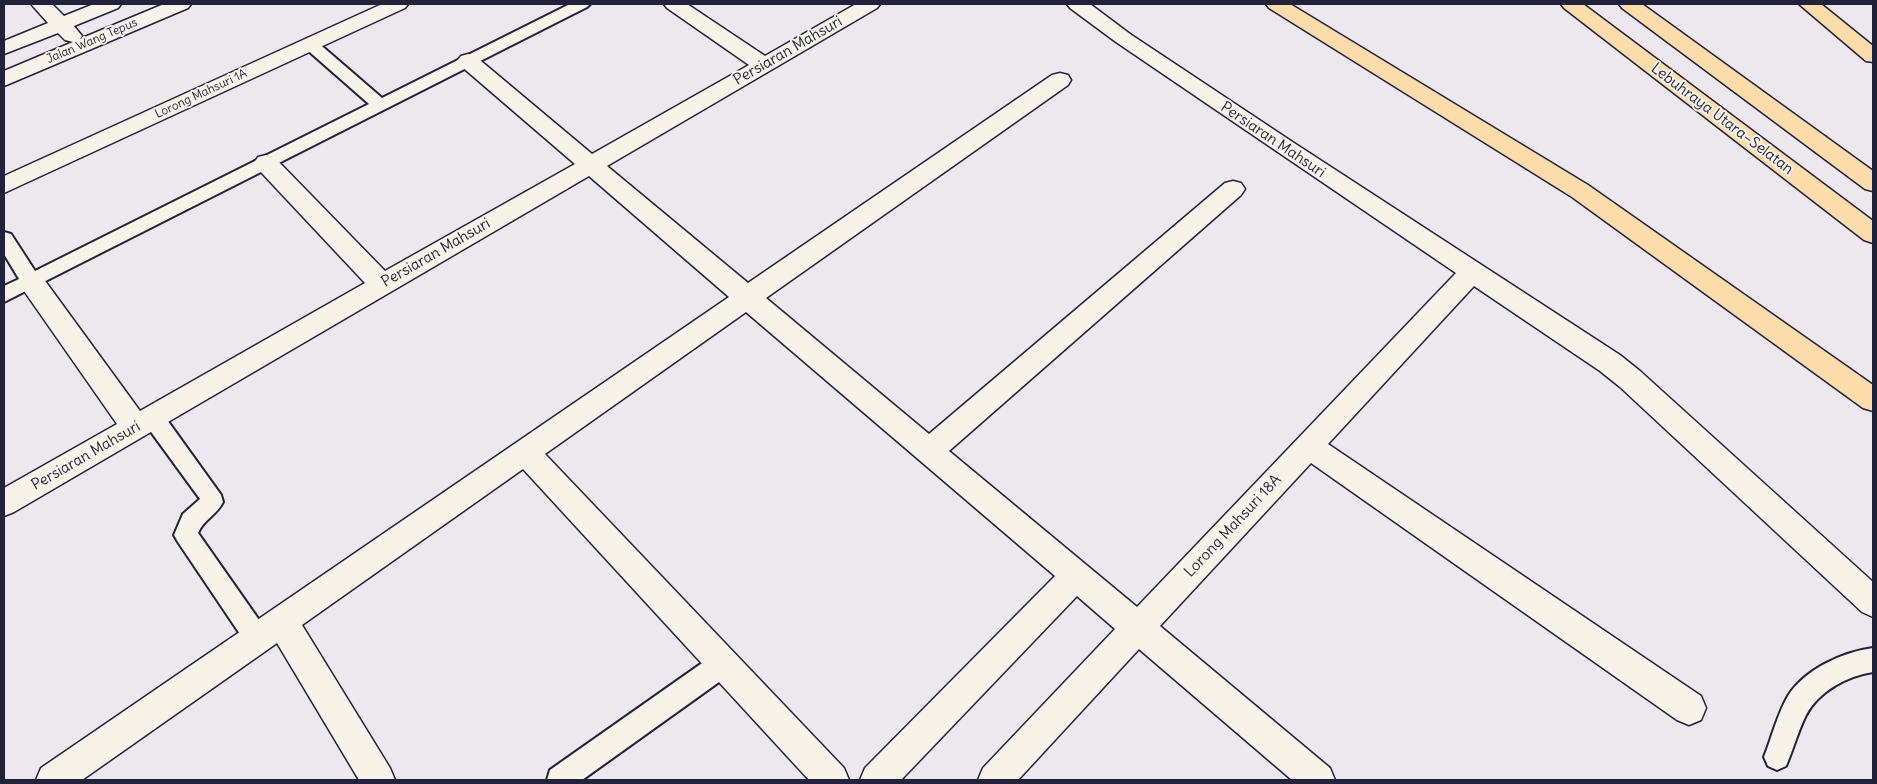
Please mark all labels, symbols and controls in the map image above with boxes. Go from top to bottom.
street label: Persiaran Mahsuri [730,13,846,89]
street label: Jalan Wang Tepus [44,15,140,67]
street label: Lebuhraya Utara–Selatan [1647,60,1797,178]
street label: Lorong Mahsuri 1A [153,66,249,122]
street label: Persiaran Mahsuri [1217,98,1329,182]
street label: Persiaran Mahsuri [378,215,494,291]
street label: Persiaran Mahsuri [28,418,144,494]
street label: Lorong Mahsuri 18A [1181,471,1285,581]

